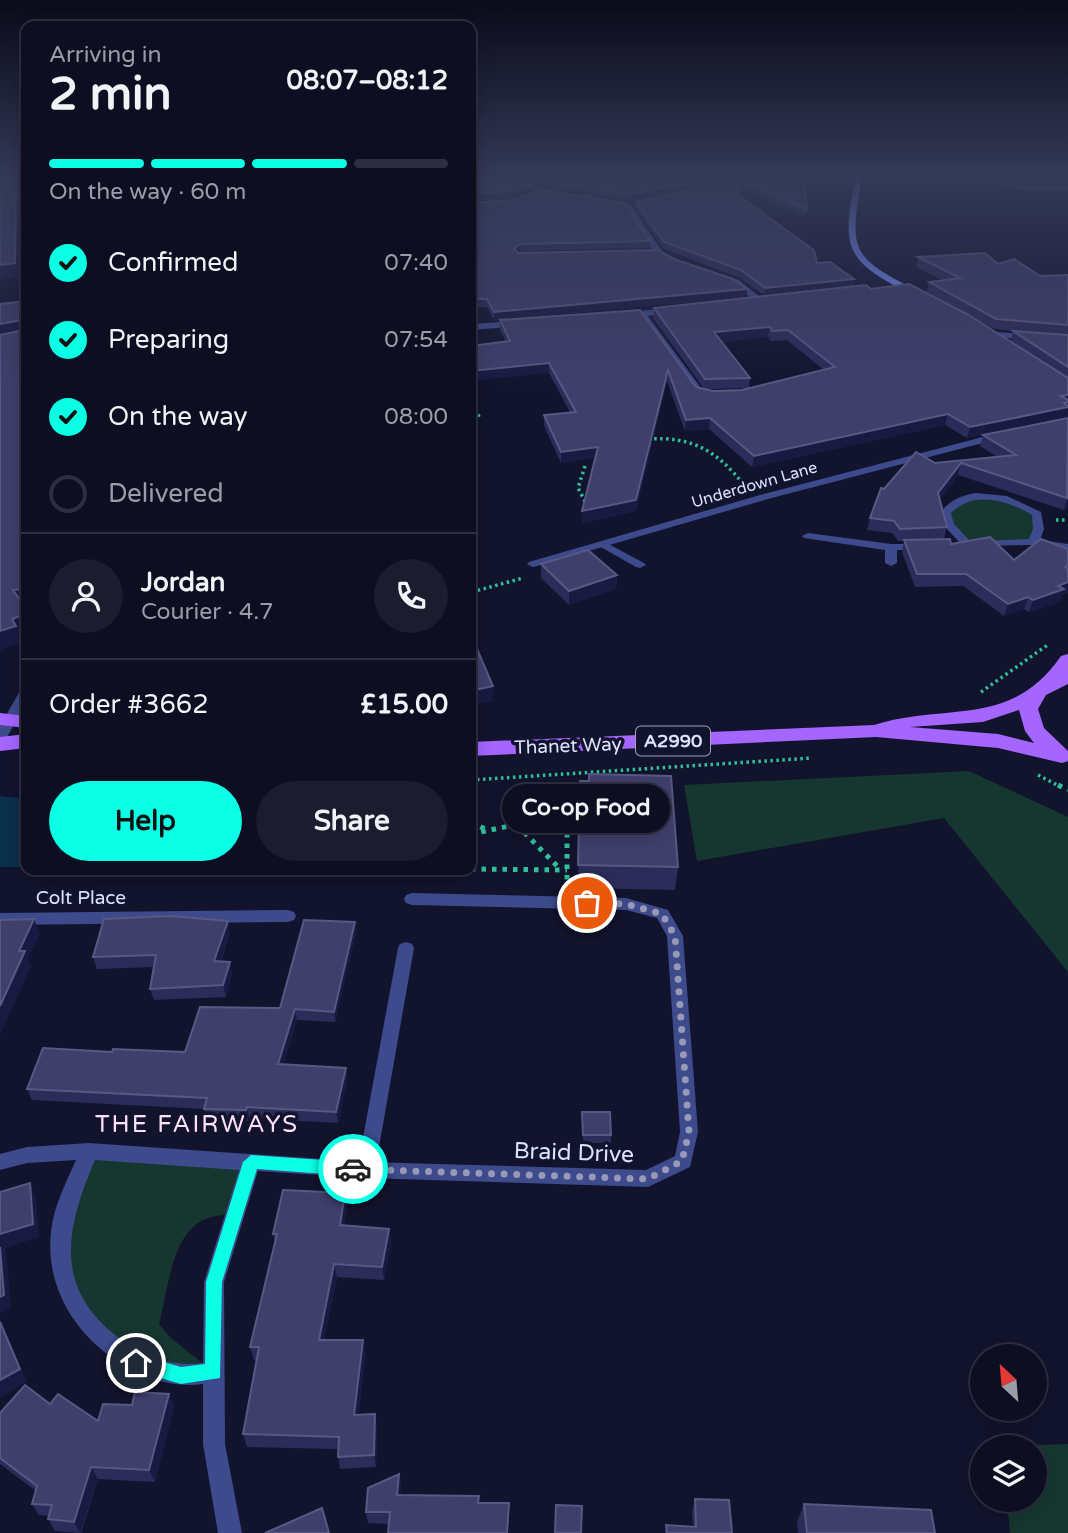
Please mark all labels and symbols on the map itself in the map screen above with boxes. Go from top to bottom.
street label: Underdown Lane [689,457,819,512]
road number: A2990 [636,726,710,756]
street label: Thanet Way [514,733,622,759]
callout: Co-op Food [503,784,671,833]
pin [557,873,617,933]
street label: Colt Place [36,887,126,909]
district label: THE FAIRWAYS [95,1110,299,1139]
courier [318,1134,388,1204]
street label: Braid Drive [513,1137,635,1169]
pin [106,1333,166,1393]
north arrow [970,1344,1046,1421]

